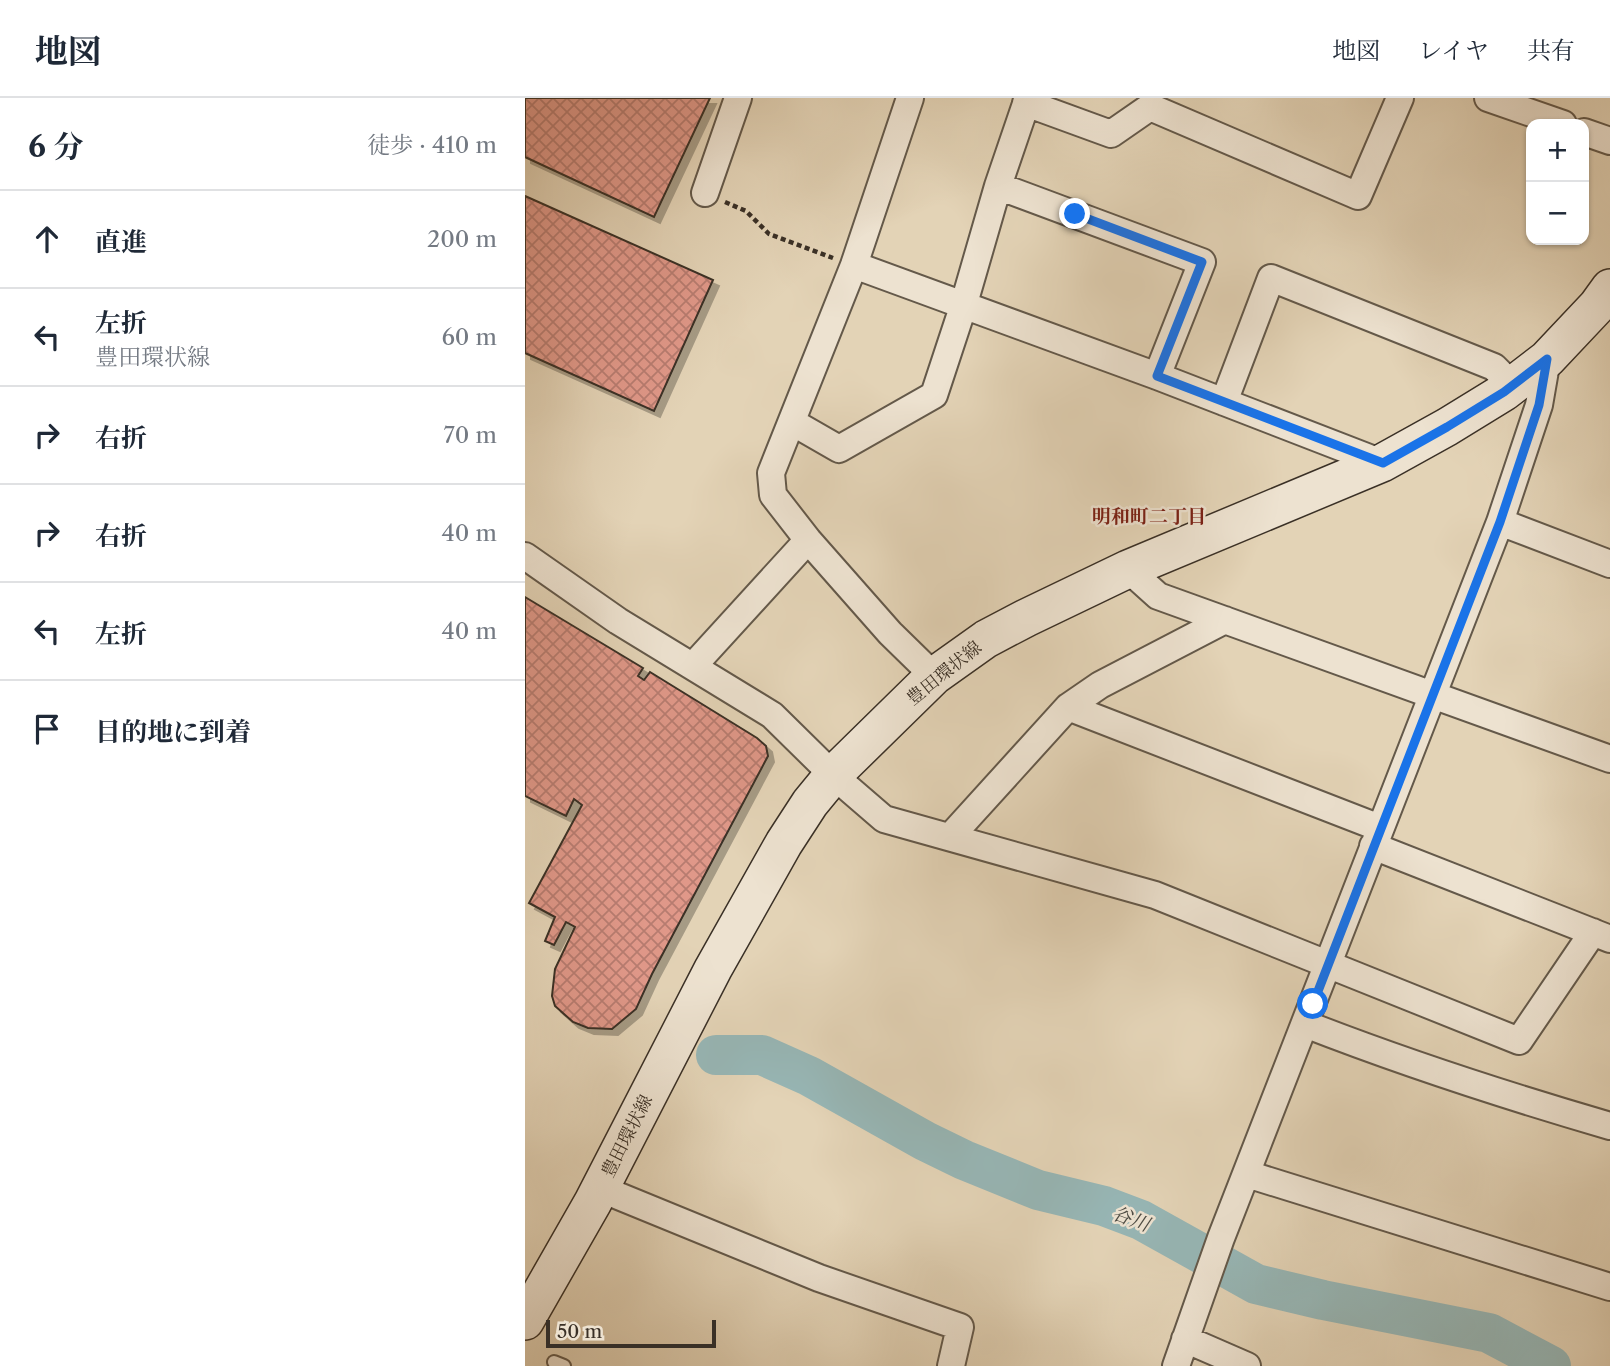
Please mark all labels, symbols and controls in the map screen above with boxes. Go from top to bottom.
text: 地図 [35,31,101,72]
text: 地図 [1332,36,1380,65]
text: レイヤ [1418,36,1489,65]
text: 共有 [1527,36,1575,65]
map controls [1526,119,1589,245]
button: + [1526,119,1589,182]
text: 6 分 [28,128,83,165]
text: 徒歩 · 410 m [367,131,497,159]
button: − [1526,182,1589,245]
route end [1059,198,1090,229]
icon: ahead [28,220,66,258]
text: 200 m [427,225,497,253]
text: 直進 [95,226,147,258]
text: 左折 [95,307,147,339]
icon: left [28,318,66,356]
text: 60 m [441,323,497,351]
text: 豊田環状線 [95,343,210,371]
icon: right [28,416,66,454]
text: 70 m [444,421,497,449]
text: 右折 [95,422,147,454]
district label: 明和町二丁目 [1092,505,1206,528]
icon: right [28,514,66,552]
text: 40 m [442,519,497,547]
text: 右折 [95,520,147,552]
icon: left [28,612,66,650]
text: 40 m [442,617,497,645]
text: 左折 [95,618,147,650]
street label: 豊田環状線 [902,636,986,710]
icon: arrive [28,710,66,748]
text: 目的地に到着 [95,716,251,748]
route start [1297,988,1328,1019]
street label: 豊田環状線 [597,1091,657,1181]
water label: 谷川 [1109,1202,1155,1237]
scale bar [546,1317,716,1349]
text: 50 m [557,1320,602,1343]

